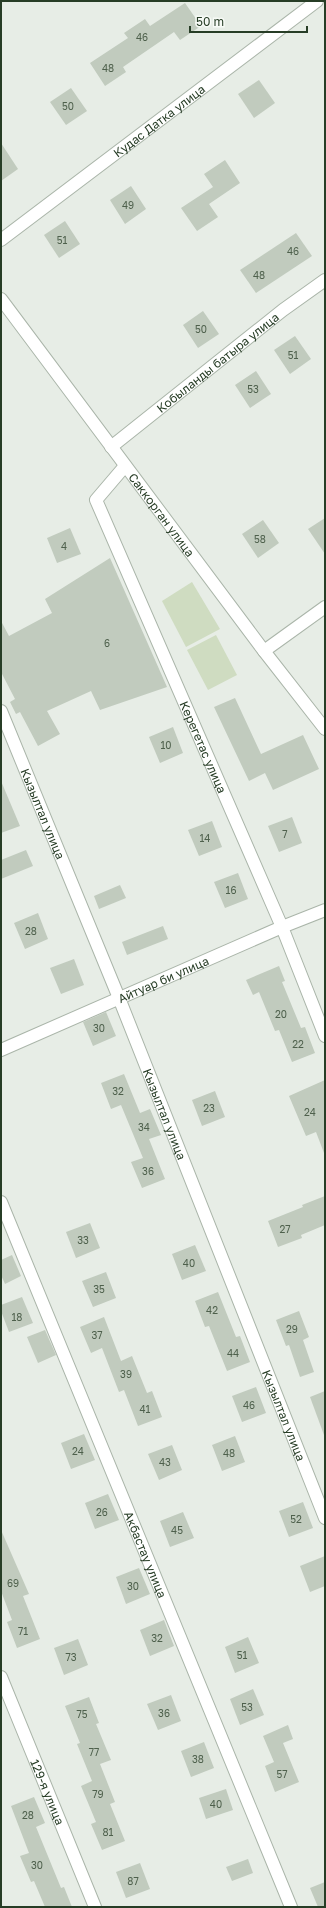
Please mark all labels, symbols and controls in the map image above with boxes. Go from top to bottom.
scale bar [190,8,307,34]
text: 50 m [196,14,224,29]
house number: 46 [136,31,148,43]
house number: 48 [102,62,114,74]
street label: Кудас Датка улица [110,81,208,160]
house number: 50 [62,100,74,112]
house number: 49 [122,199,134,211]
house number: 51 [57,234,67,246]
house number: 46 [287,245,299,257]
house number: 48 [253,269,265,281]
street label: Кобыланды батыра улица [153,309,282,416]
house number: 50 [195,323,207,335]
house number: 51 [288,349,298,361]
house number: 53 [247,383,259,395]
street label: Саккорган улица [126,470,198,559]
house number: 58 [254,533,266,545]
house number: 4 [61,540,67,552]
house number: 6 [104,637,110,649]
street label: Керегетас улица [177,699,230,795]
house number: 10 [160,739,172,751]
street label: Кызылтал улица [18,766,69,861]
house number: 7 [282,828,288,840]
house number: 14 [200,832,210,844]
house number: 16 [226,884,236,896]
house number: 28 [25,925,37,937]
street label: Айтуар би улица [115,953,211,1005]
house number: 20 [275,1008,287,1020]
house number: 30 [93,1022,105,1034]
house number: 22 [292,1038,304,1050]
street label: Кызылтал улица [140,1066,190,1162]
house number: 32 [112,1085,124,1097]
house number: 23 [203,1102,215,1114]
house number: 24 [304,1106,316,1118]
house number: 34 [138,1121,150,1133]
house number: 36 [142,1165,154,1177]
house number: 27 [279,1223,291,1235]
house number: 33 [77,1234,89,1246]
house number: 40 [183,1257,195,1269]
house number: 35 [93,1283,105,1295]
house number: 42 [206,1304,218,1316]
house number: 18 [12,1311,22,1323]
house number: 29 [286,1323,298,1335]
house number: 37 [91,1329,103,1341]
house number: 44 [227,1347,239,1359]
street label: Кызылтал улица [259,1367,309,1463]
house number: 39 [120,1368,132,1380]
house number: 46 [243,1399,255,1411]
house number: 41 [140,1403,151,1415]
house number: 24 [72,1445,84,1457]
house number: 48 [223,1447,235,1459]
house number: 43 [159,1456,171,1468]
house number: 26 [96,1506,108,1518]
street label: Акбастау улица [121,1509,170,1600]
house number: 52 [290,1513,302,1525]
house number: 45 [171,1524,183,1536]
house number: 69 [7,1577,19,1589]
house number: 30 [127,1580,139,1592]
house number: 71 [18,1625,28,1637]
house number: 32 [151,1632,163,1644]
house number: 51 [237,1649,247,1661]
house number: 73 [65,1651,77,1663]
house number: 53 [241,1701,253,1713]
house number: 36 [158,1707,170,1719]
house number: 75 [76,1708,88,1720]
house number: 77 [89,1746,99,1758]
house number: 38 [192,1753,204,1765]
street label: 129-я улица [28,1757,68,1827]
house number: 57 [276,1768,288,1780]
house number: 79 [92,1788,104,1800]
house number: 40 [210,1798,222,1810]
house number: 28 [22,1809,34,1821]
house number: 81 [103,1826,114,1838]
house number: 30 [31,1859,43,1871]
house number: 87 [127,1875,139,1887]

